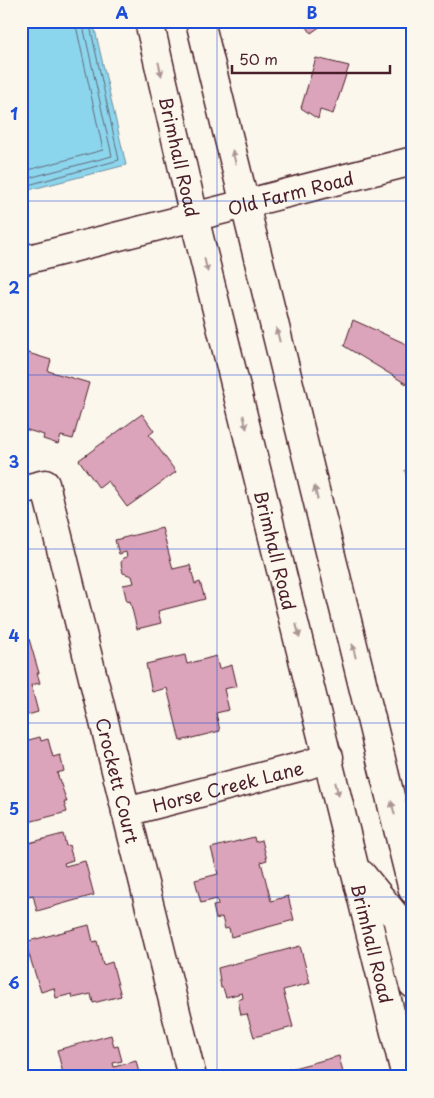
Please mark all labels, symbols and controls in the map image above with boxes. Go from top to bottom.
text: A [116,0,129,24]
text: B [307,0,318,24]
scale bar [232,42,389,74]
text: 50 m [239,47,278,70]
one-way arrow [156,61,164,76]
street label: Brimhall Road [153,94,207,219]
text: 1 [10,101,18,125]
one-way arrow [230,149,238,165]
street label: Old Farm Road [224,163,356,221]
one-way arrow [202,257,210,272]
text: 2 [8,275,20,299]
one-way arrow [273,327,281,342]
one-way arrow [241,415,249,430]
text: 3 [9,449,19,473]
one-way arrow [312,485,320,500]
street label: Brimhall Road [248,487,304,613]
text: 4 [9,623,20,647]
one-way arrow [294,623,302,638]
one-way arrow [350,643,358,658]
street label: Crockett Court [90,715,147,846]
street label: Horse Creek Lane [149,753,306,818]
one-way arrow [333,781,341,796]
text: 5 [9,796,19,820]
one-way arrow [389,801,397,816]
street label: Brimhall Road [345,880,401,1006]
text: 6 [8,970,20,994]

